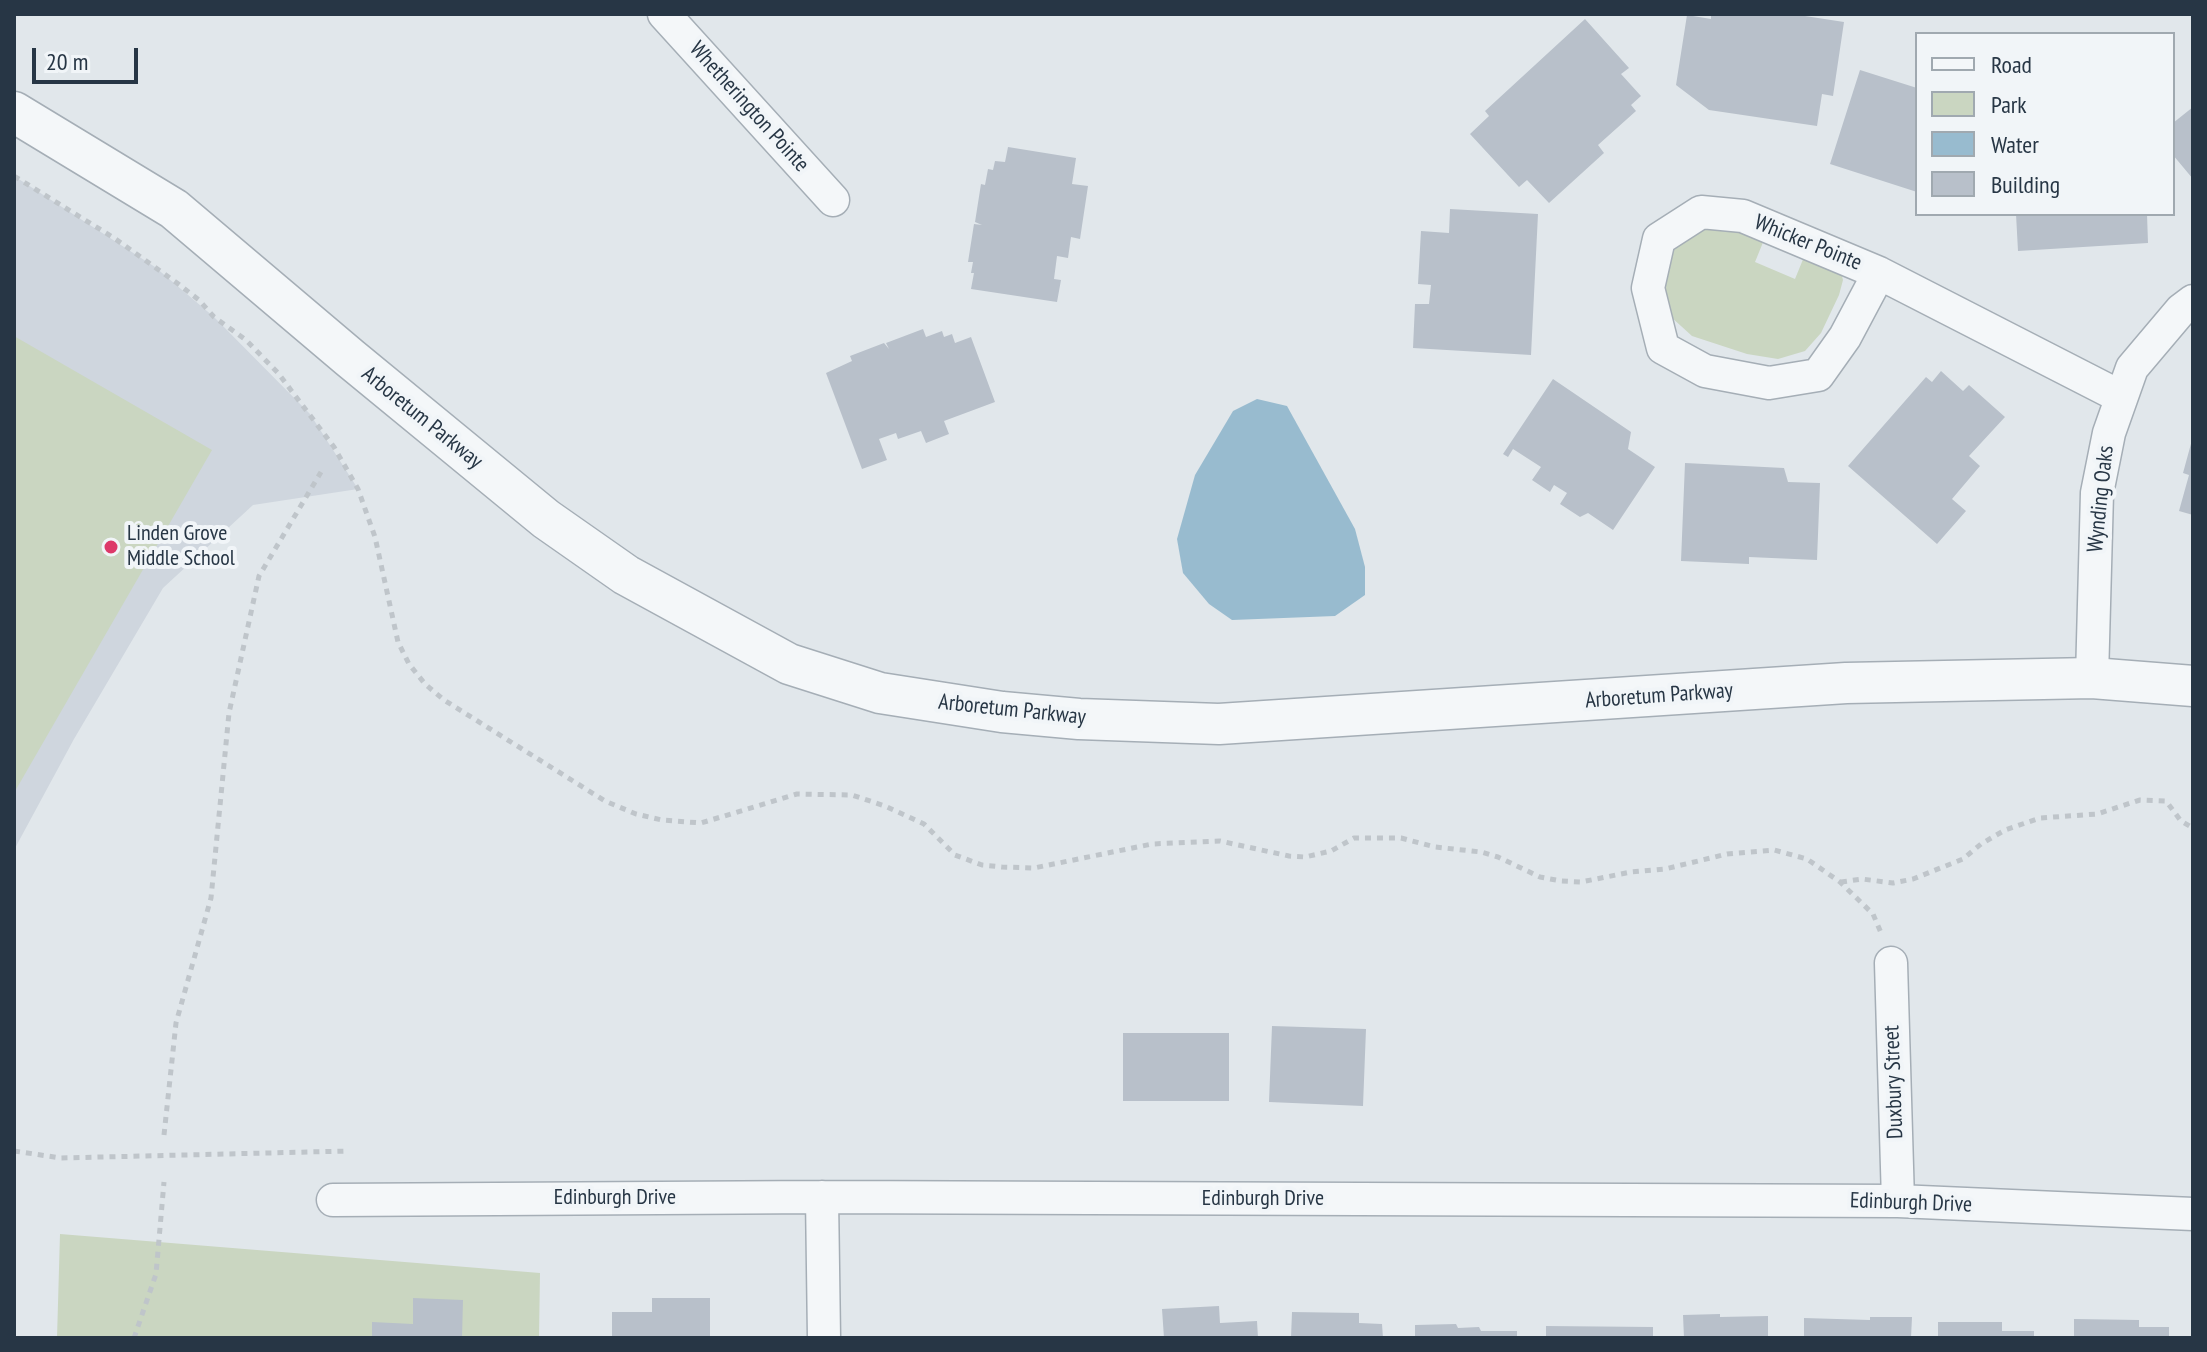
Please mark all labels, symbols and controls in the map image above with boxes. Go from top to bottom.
scale bar [36,32,142,82]
legend [1915,32,2175,216]
street label: Whetherington Pointe [684,36,814,178]
text: 20 m [46,46,88,77]
text: Road [1991,49,2032,80]
text: Park [1991,89,2027,120]
text: Water [1991,129,2039,160]
text: Building [1991,169,2060,200]
street label: Whicker Pointe [1751,210,1865,276]
street label: Arboretum Parkway [356,361,488,475]
street label: Wynding Oaks [2082,444,2120,554]
place label: Linden Grove Middle School [127,521,235,572]
marker: Linden Grove Middle School [102,538,120,556]
street label: Arboretum Parkway [1584,678,1734,714]
street label: Arboretum Parkway [937,689,1087,731]
street label: Duxbury Street [1879,1025,1909,1139]
street label: Edinburgh Drive [554,1185,676,1211]
street label: Edinburgh Drive [1202,1186,1324,1212]
street label: Edinburgh Drive [1849,1188,1973,1218]

